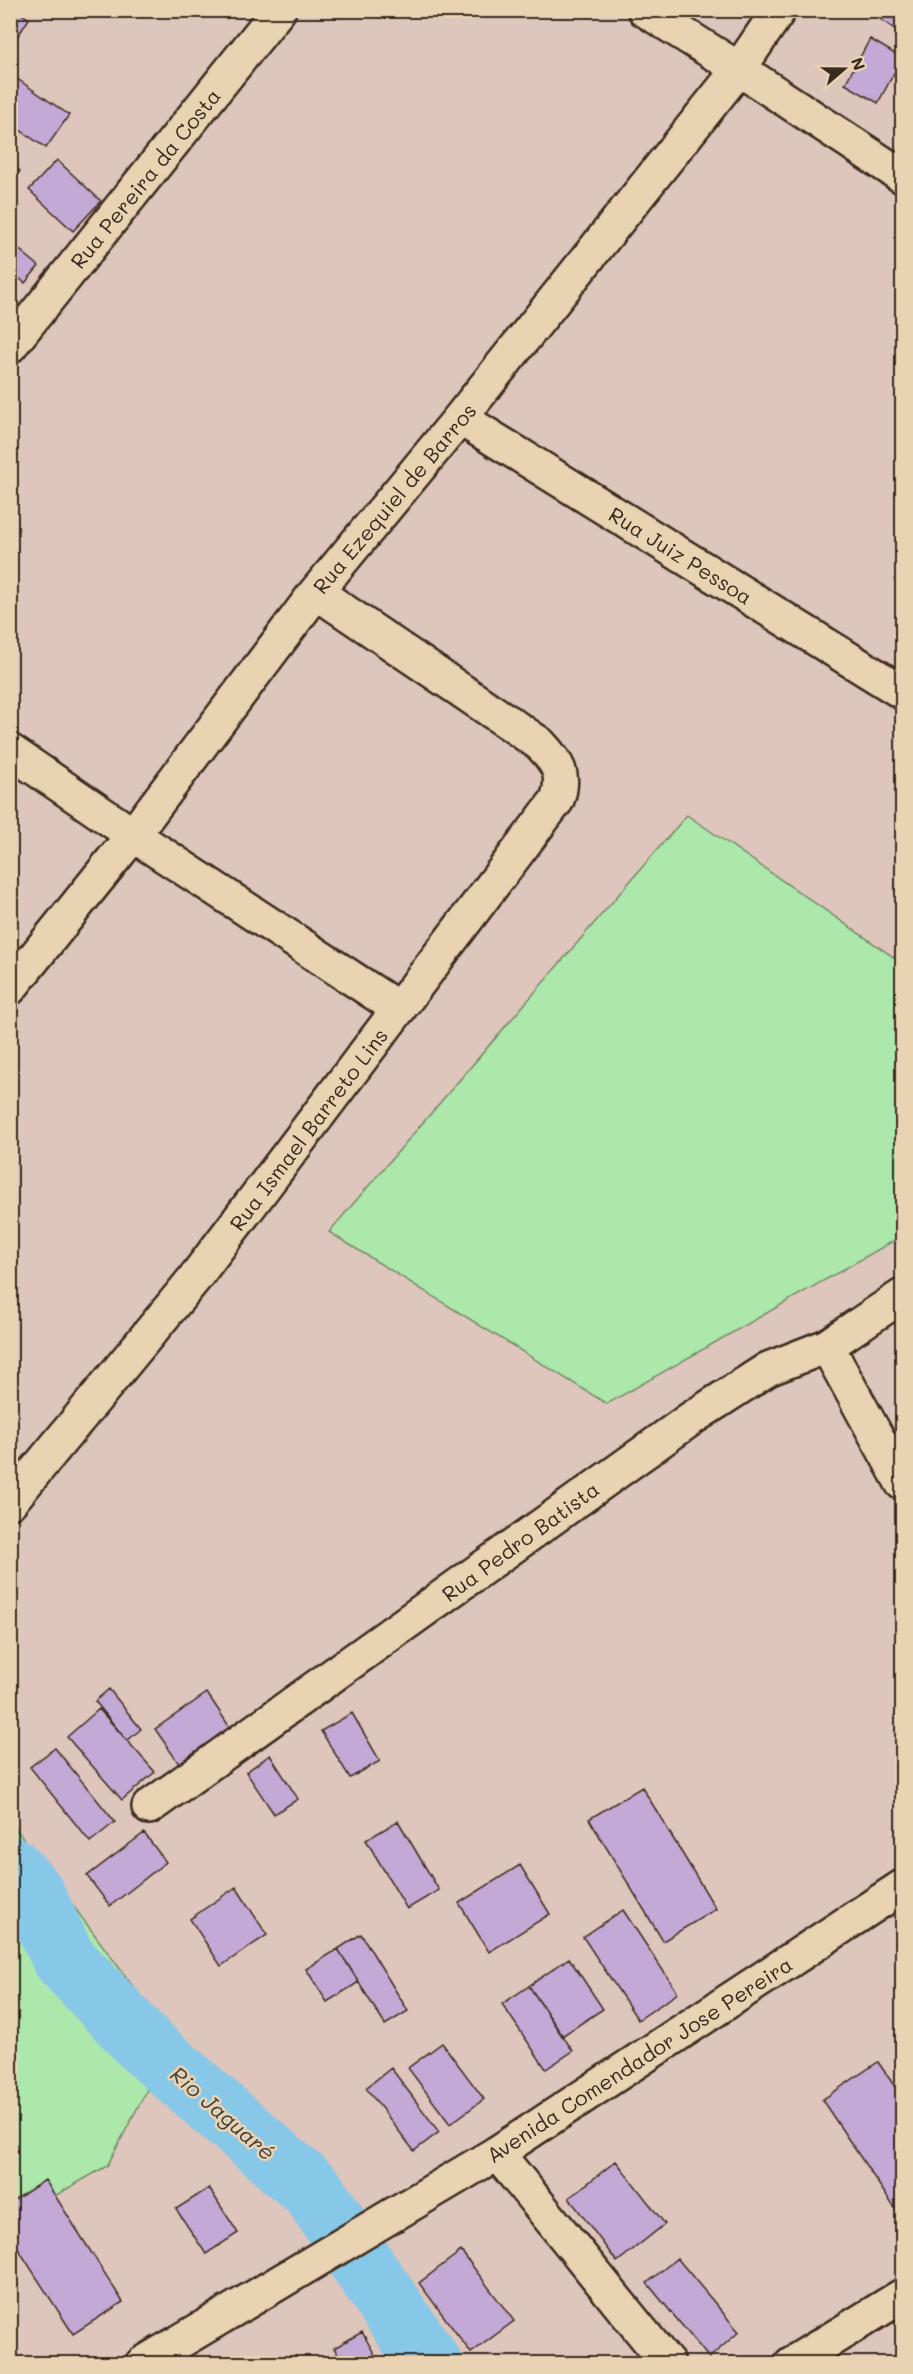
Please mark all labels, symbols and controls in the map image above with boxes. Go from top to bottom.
north arrow [814,39,874,99]
text: N [847,54,871,73]
street label: Rua Pereira da Costa [64,82,226,274]
street label: Rua Ezequiel de Barros [306,397,482,599]
street label: Rua Juiz Pessoa [604,500,758,610]
street label: Rua Ismael Barreto Lins [223,1022,393,1236]
street label: Rua Pedro Batista [436,1475,604,1607]
street label: Avenida Comendador Jose Pereira [481,1950,797,2168]
water label: Rio Jaguaré [164,2059,282,2167]

